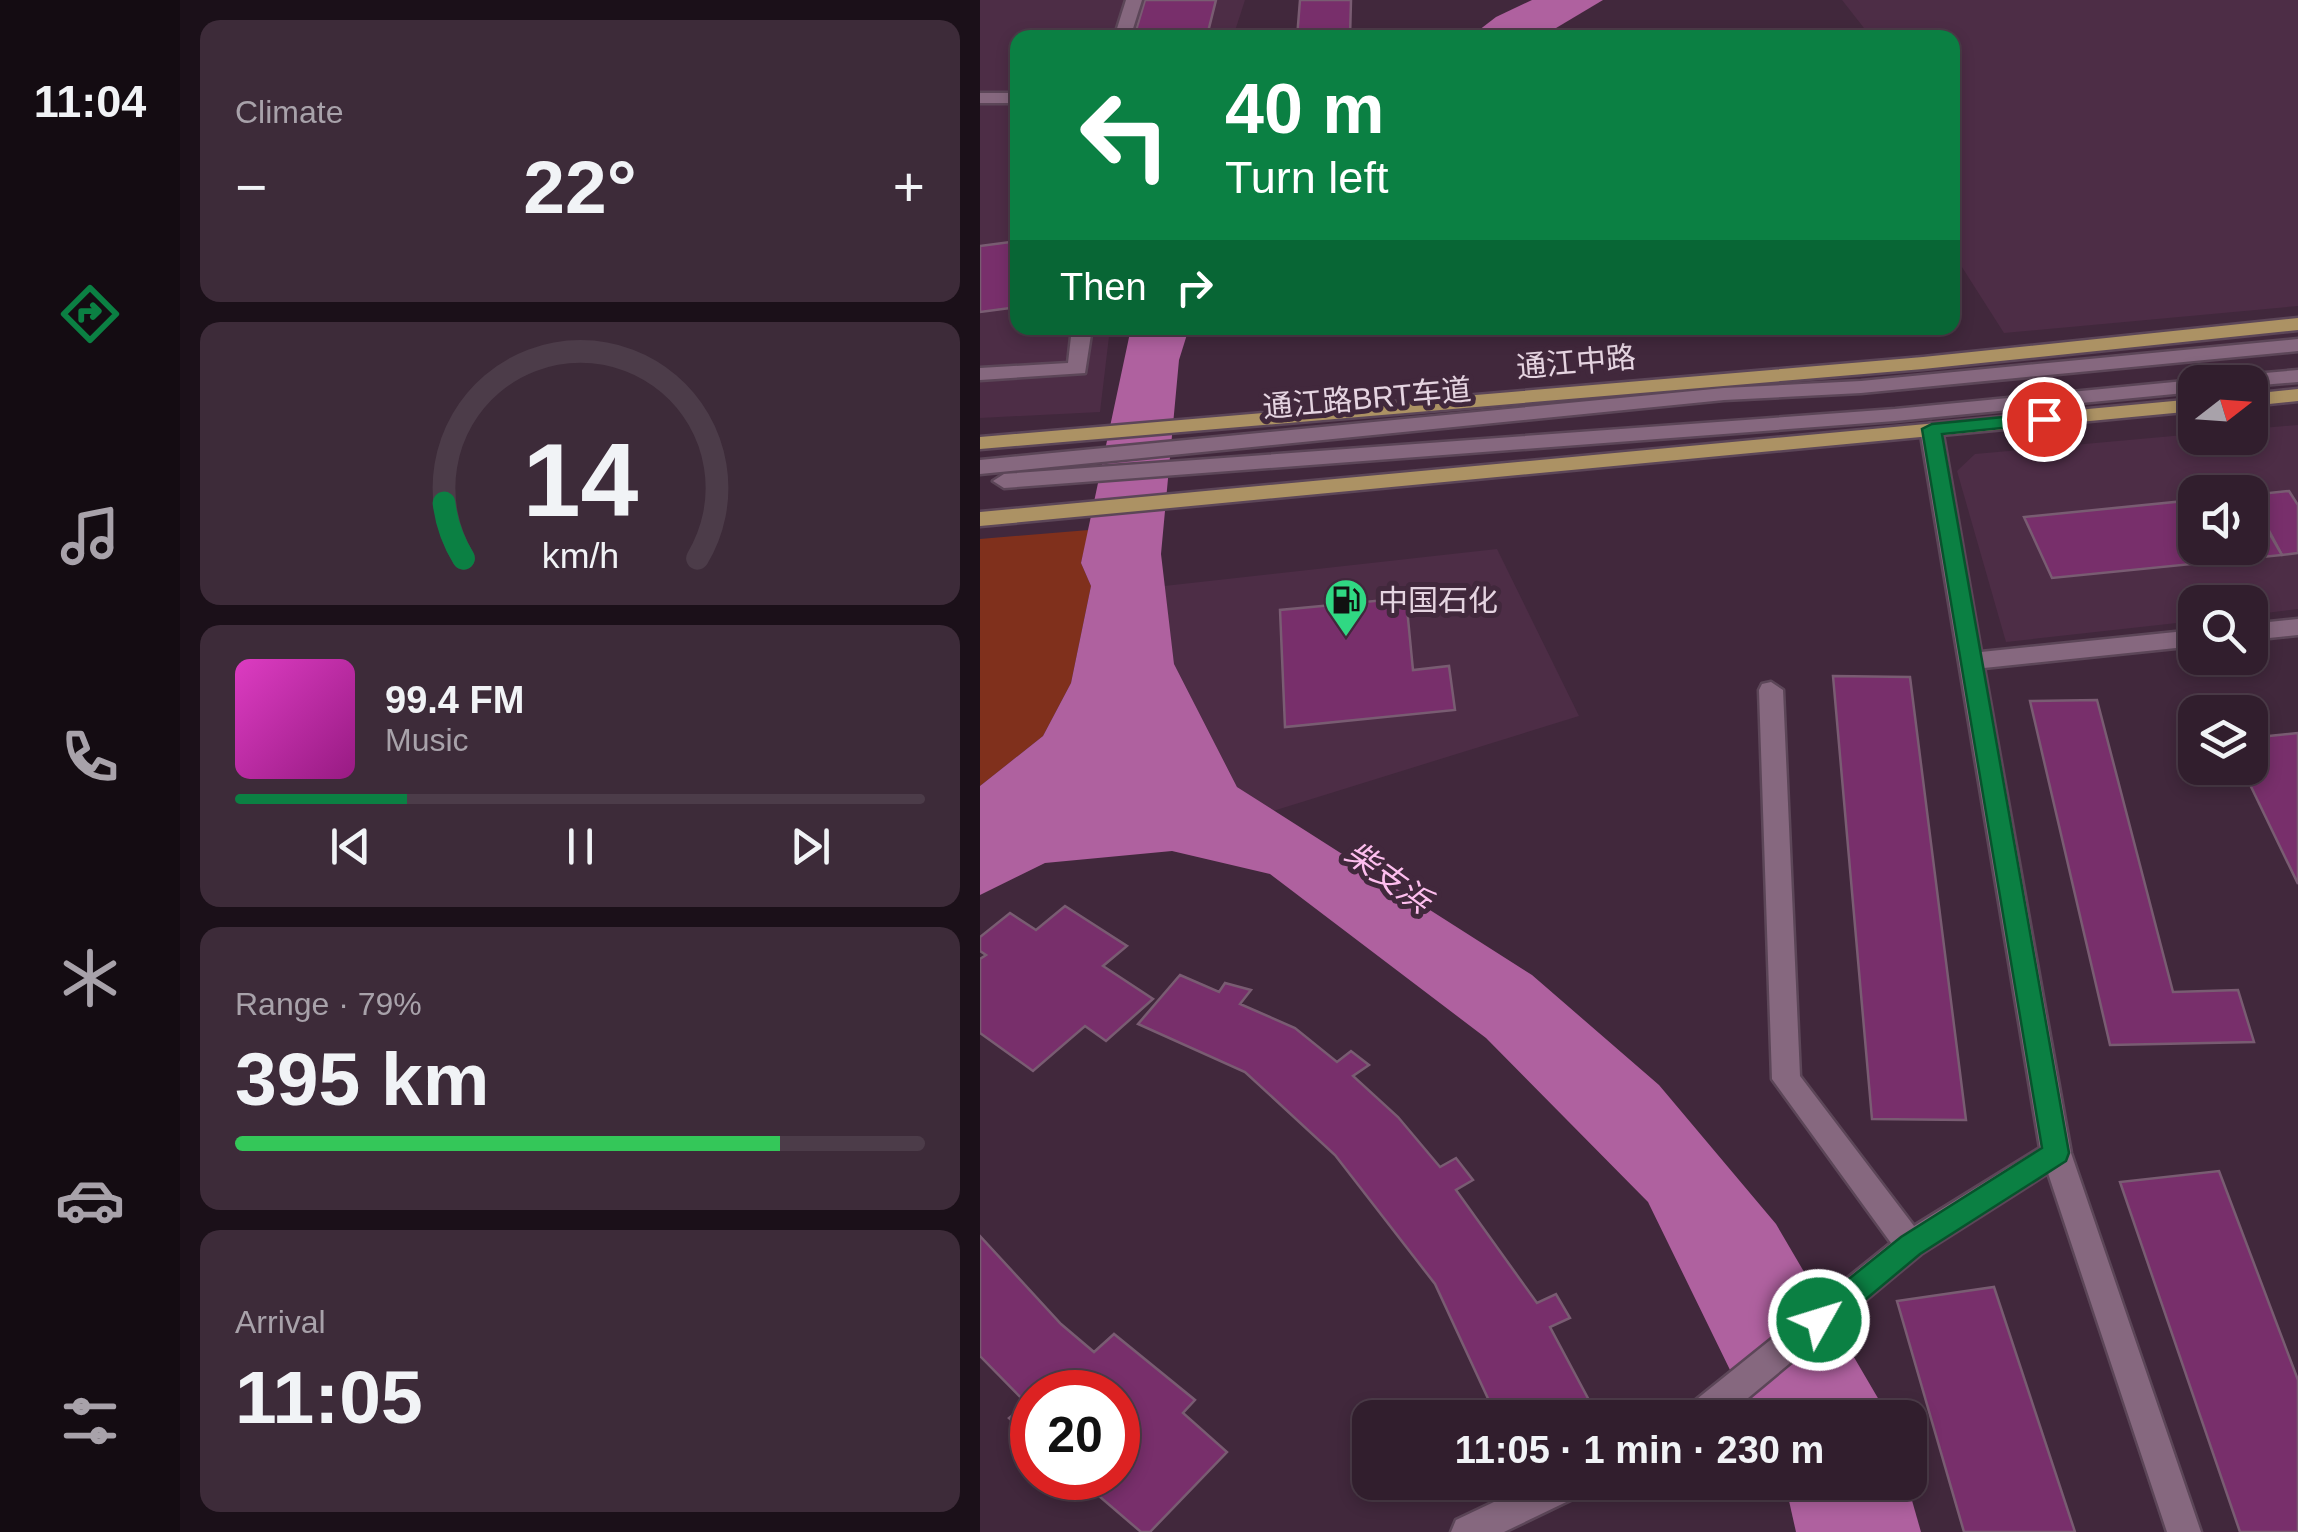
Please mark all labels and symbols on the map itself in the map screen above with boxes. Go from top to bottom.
street label: 通江中路 [1515,340,1637,384]
north arrow [2178,365,2268,455]
street label: 通江路BRT车道 [1261,372,1473,424]
pin [2002,377,2087,462]
fuel station icon: 中国石化 [1323,577,1369,638]
place label: 中国石化 [1378,584,1498,617]
water label: 柴支浜 [1339,834,1440,922]
position arrow [1767,1268,1871,1372]
speed limit sign: 20 [1010,1370,1140,1500]

